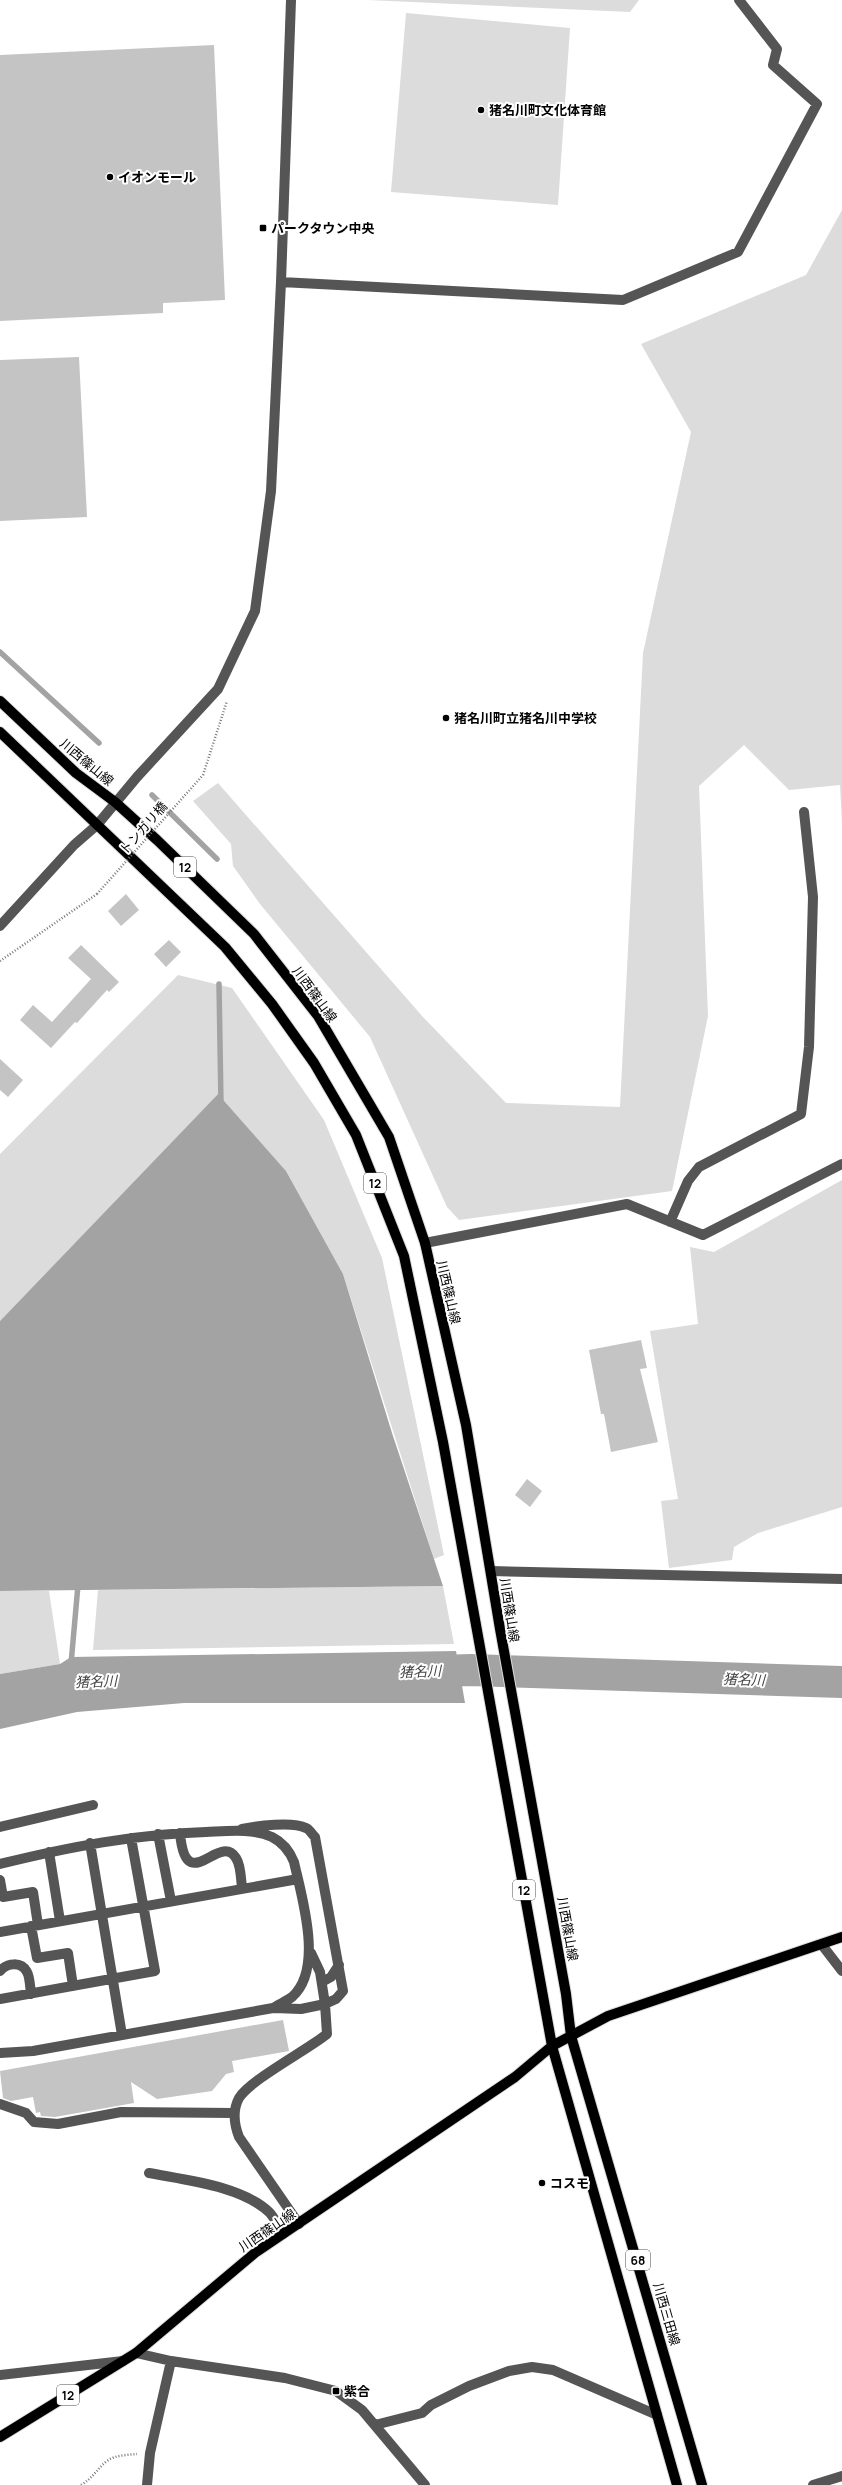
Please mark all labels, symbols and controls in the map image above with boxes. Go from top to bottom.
place label: 猪名川町文化体育館 [489,101,606,119]
marker: 猪名川町文化体育館 [476,105,486,115]
place label: イオンモール [118,168,196,186]
marker: イオンモール [105,172,115,182]
place label: パークタウン中央 [271,219,374,237]
marker: パークタウン中央 [258,223,268,233]
place label: 猪名川町立猪名川中学校 [454,709,597,727]
marker: 猪名川町立猪名川中学校 [441,713,451,723]
street label: 川西篠山線 [56,734,118,790]
street label: トンガリ橋 [115,798,171,858]
road number: 12 [174,857,196,877]
street label: 川西篠山線 [289,962,341,1026]
road number: 12 [364,1173,386,1193]
street label: 川西篠山線 [433,1258,465,1326]
street label: 川西篠山線 [496,1576,524,1644]
water label: 猪名川 [399,1661,443,1681]
water label: 猪名川 [723,1669,767,1689]
water label: 猪名川 [75,1671,119,1691]
road number: 12 [513,1880,535,1900]
street label: 川西篠山線 [553,1895,583,1963]
place label: コスモ [550,2174,589,2192]
marker: コスモ [537,2178,547,2188]
street label: 川西篠山線 [235,2204,299,2256]
road number: 68 [626,2250,650,2270]
street label: 川西三田線 [649,2280,685,2348]
place label: 紫合 [344,2382,370,2400]
road number: 12 [57,2385,79,2405]
marker: 紫合 [331,2386,341,2396]

